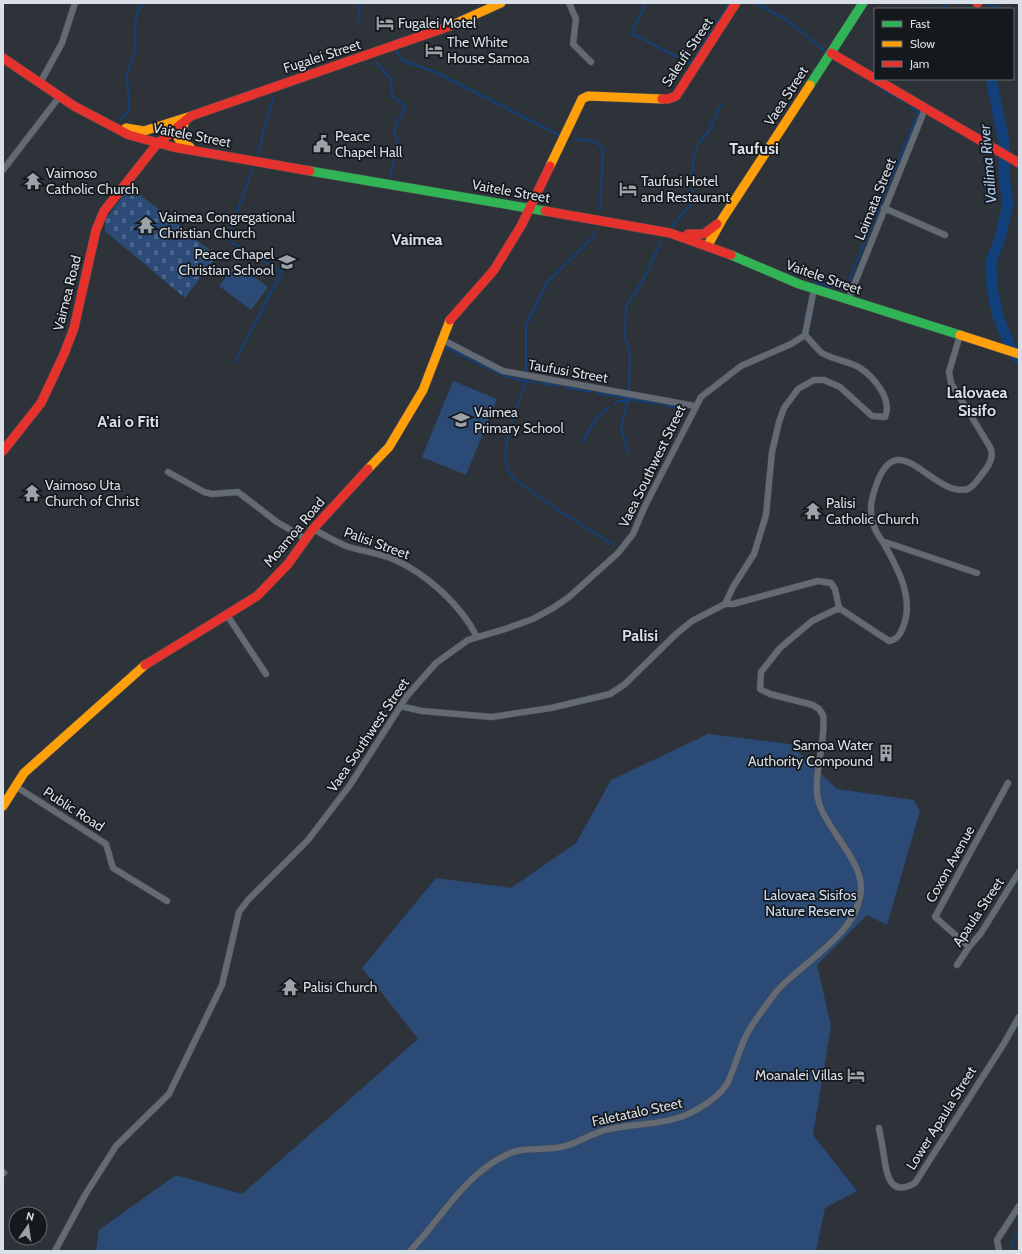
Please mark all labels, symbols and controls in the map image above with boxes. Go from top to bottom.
legend [874,8,1014,80]
hotel icon: Fugalei Motel [375,13,395,33]
place label: Fugalei Motel [398,14,477,32]
street label: Saleufi Street [657,14,717,90]
text: Fast [910,16,930,31]
place label: The White House Samoa [447,33,530,67]
street label: Fugalei Street [281,35,363,77]
text: Slow [910,36,935,51]
hotel icon: The White House Samoa [424,40,444,60]
text: Jam [909,56,929,71]
street label: Vaea Street [760,62,812,129]
street label: Vaitele Street [151,119,233,151]
water label: Vailima River [975,122,1000,204]
place label: Peace Chapel Hall [335,127,403,161]
public building icon: Peace Chapel Hall [312,134,332,154]
district label: Taufusi [729,139,779,158]
street label: Loimata Street [850,155,900,243]
place label: Vaimoso Catholic Church [46,164,139,198]
temple icon: Vaimoso Catholic Church [23,171,43,191]
place label: Taufusi Hotel and Restaurant [641,172,730,206]
street label: Vaitele Street [471,175,552,207]
hotel icon: Taufusi Hotel and Restaurant [618,179,638,199]
place label: Vaimea Congregational Christian Church [159,208,296,242]
temple icon: Vaimea Congregational Christian Church [136,215,156,235]
district label: Vaimea [391,230,443,249]
place label: Peace Chapel Christian School [178,245,275,279]
school or university icon: Peace Chapel Christian School [277,252,297,272]
street label: Vaimea Road [49,253,85,333]
street label: Vaitele Street [784,256,865,298]
street label: Taufusi Street [527,355,609,387]
district label: Lalovaea Sisifo [946,383,1008,420]
street label: Vaea Southwest Street [615,402,690,530]
place label: Vaimea Primary School [474,403,564,437]
school or university icon: Vaimea Primary School [451,410,471,430]
district label: A'ai o Fiti [97,412,159,431]
place label: Vaimoso Uta Church of Christ [45,476,140,510]
temple icon: Vaimoso Uta Church of Christ [22,483,42,503]
street label: Moamoa Road [260,493,328,571]
place label: Palisi Catholic Church [826,494,919,528]
temple icon: Palisi Catholic Church [803,501,823,521]
street label: Palisi Street [342,523,413,563]
district label: Palisi [622,626,658,645]
street label: Vaea Southwest Street [323,674,413,796]
place label: Samoa Water Authority Compound [748,736,874,770]
building icon: Samoa Water Authority Compound [876,743,896,763]
street label: Public Road [40,783,108,835]
street label: Coxon Avenue [921,822,979,906]
street label: Apaula Street [948,874,1008,950]
park label: Lalovaea Sisifos Nature Reserve [764,886,857,920]
temple icon: Palisi Church [280,977,300,997]
place label: Palisi Church [303,978,377,996]
street label: Lower Apaula Street [902,1063,980,1173]
hotel icon: Moanalei Villas [846,1065,866,1085]
place label: Moanalei Villas [755,1066,843,1084]
street label: Faletatalo Steet [590,1094,684,1130]
north arrow [8,1206,48,1246]
text: N [25,1209,36,1224]

